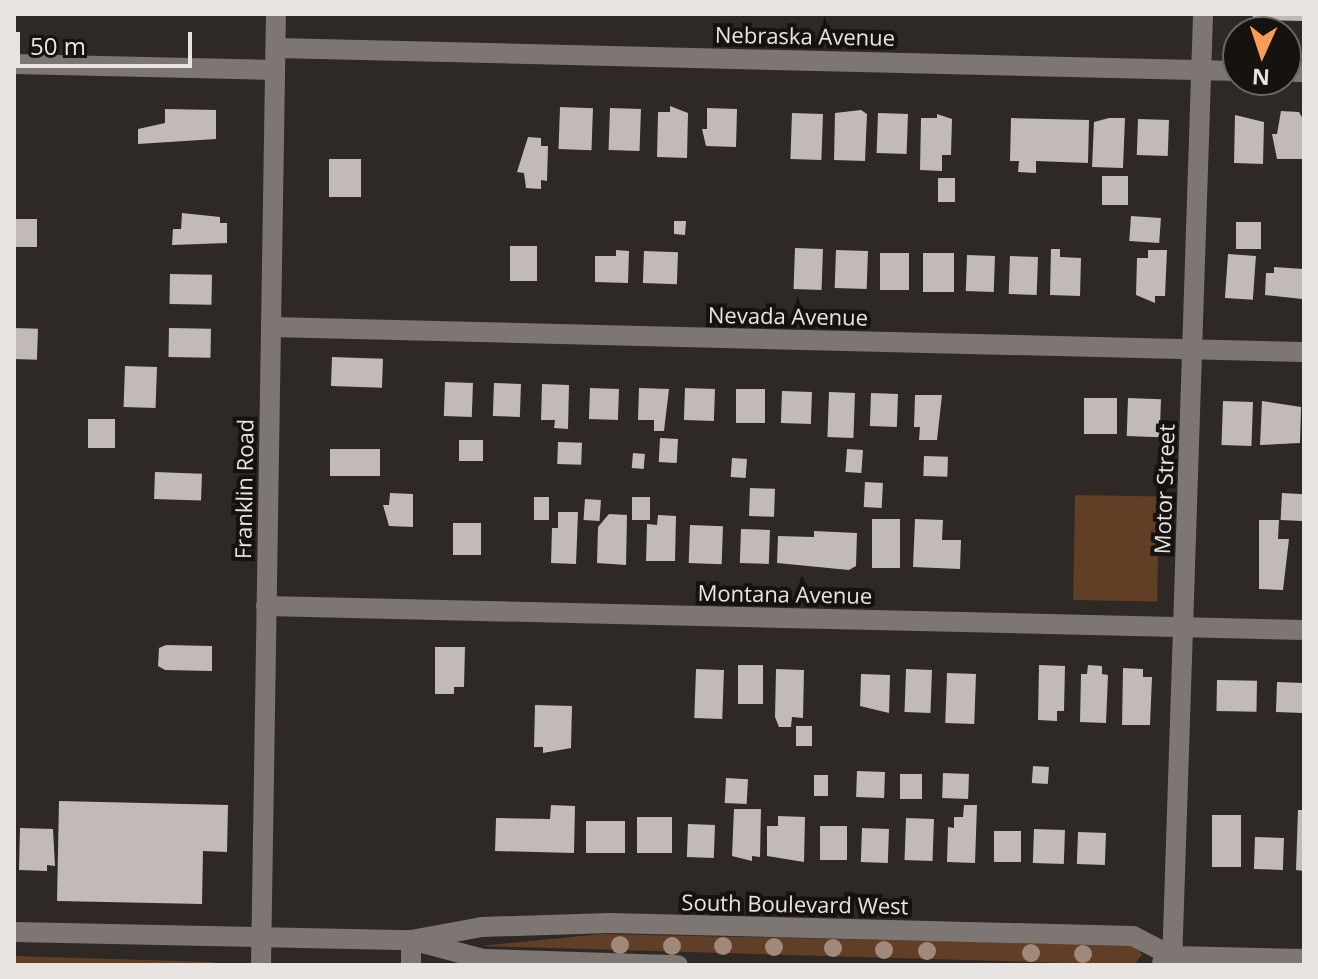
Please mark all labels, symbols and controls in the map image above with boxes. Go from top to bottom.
scale bar [20,16,196,66]
north arrow [1222,16,1302,96]
street label: Nebraska Avenue [715,21,895,51]
text: 50 m [30,29,86,62]
text: N [1251,63,1271,93]
street label: Nevada Avenue [708,301,868,331]
street label: Franklin Road [230,419,258,559]
street label: Motor Street [1149,423,1179,555]
street label: Montana Avenue [697,579,873,609]
street label: South Boulevard West [681,889,909,919]

